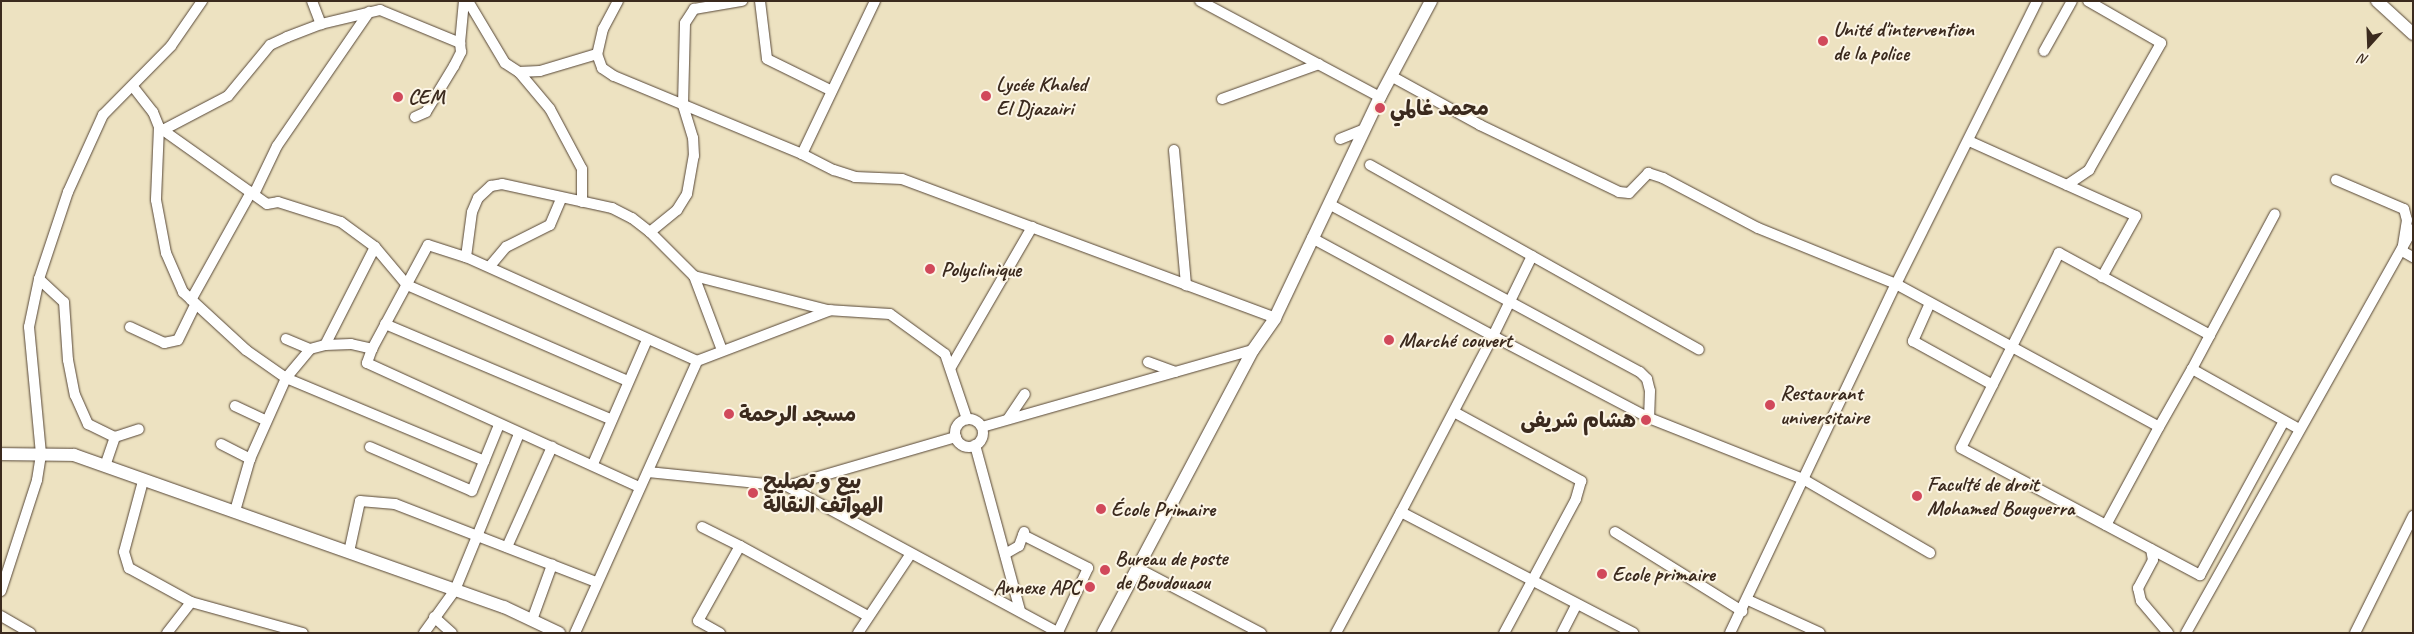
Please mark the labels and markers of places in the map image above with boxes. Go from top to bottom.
place label: Unité d'intervention de la police [1833,16,1974,66]
marker: Unité d'intervention de la police [1817,35,1829,47]
place label: Lycée Khaled El Djazairi [996,71,1088,121]
place label: CEM [408,84,444,110]
marker: Lycée Khaled El Djazairi [980,90,992,102]
marker: CEM [392,91,404,103]
place label: محمد غالمي [1390,95,1489,121]
marker: محمد غالمي [1374,102,1386,114]
place label: Polyclinique [941,256,1021,282]
marker: Polyclinique [923,262,937,276]
place label: Marché couvert [1399,327,1512,353]
marker: Marché couvert [1383,334,1395,346]
place label: Restaurant universitaire [1780,380,1869,430]
marker: Restaurant universitaire [1764,399,1776,411]
place label: مسجد الرحمة [739,401,856,427]
place label: هشام شريفى [1520,407,1636,433]
marker: مسجد الرحمة [723,408,735,420]
marker: هشام شريفى [1640,414,1652,426]
place label: بيع و تصليح الهواتف النقالة [763,468,883,518]
place label: Faculté de droit Mohamed Bouguerra [1927,471,2074,521]
marker: بيع و تصليح الهواتف النقالة [747,487,759,499]
marker: Faculté de droit Mohamed Bouguerra [1911,490,1923,502]
place label: École Primaire [1111,496,1215,522]
marker: École Primaire [1095,503,1107,515]
place label: Bureau de poste de Boudouaou [1115,545,1227,595]
place label: Ecole primaire [1612,561,1713,587]
marker: Bureau de poste de Boudouaou [1099,564,1111,576]
marker: Ecole primaire [1596,568,1608,580]
place label: Annexe APC [993,574,1080,600]
marker: Annexe APC [1084,581,1096,593]

